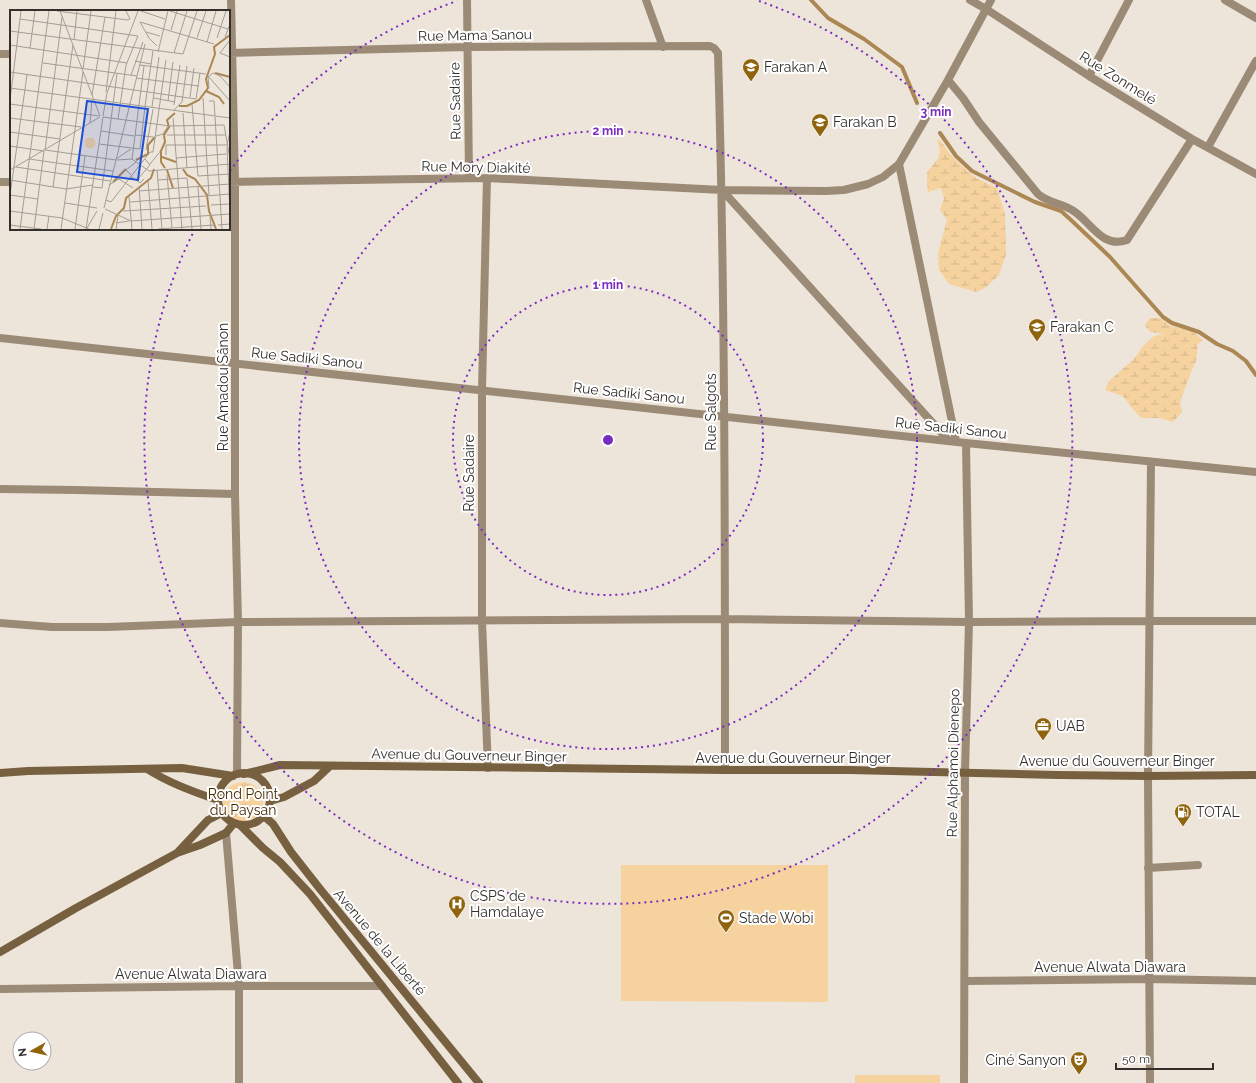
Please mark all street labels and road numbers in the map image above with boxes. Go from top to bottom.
street label: Rue Mama Sanou [418,26,532,44]
street label: Rue Zonmelé [1077,48,1159,108]
street label: Rue Sadaire [446,62,464,140]
street label: Rue Mory Diakité [421,158,531,176]
street label: Rue Amadou Sânon [215,323,231,451]
street label: Rue Sadiki Sanou [250,344,364,372]
street label: Rue Salgots [703,373,719,451]
street label: Rue Sadiki Sanou [572,379,686,407]
street label: Rue Sadiki Sanou [894,414,1008,442]
street label: Rue Sadaire [461,434,477,512]
street label: Rue Alphamoi Dienepo [944,688,962,838]
street label: Avenue du Gouverneur Binger [371,745,567,765]
street label: Avenue du Gouverneur Binger [695,750,891,766]
street label: Avenue du Gouverneur Binger [1019,753,1215,769]
street label: Avenue de la Liberté [331,886,429,998]
street label: Avenue Alwata Diawara [1034,959,1186,975]
street label: Avenue Alwata Diawara [115,966,267,982]

